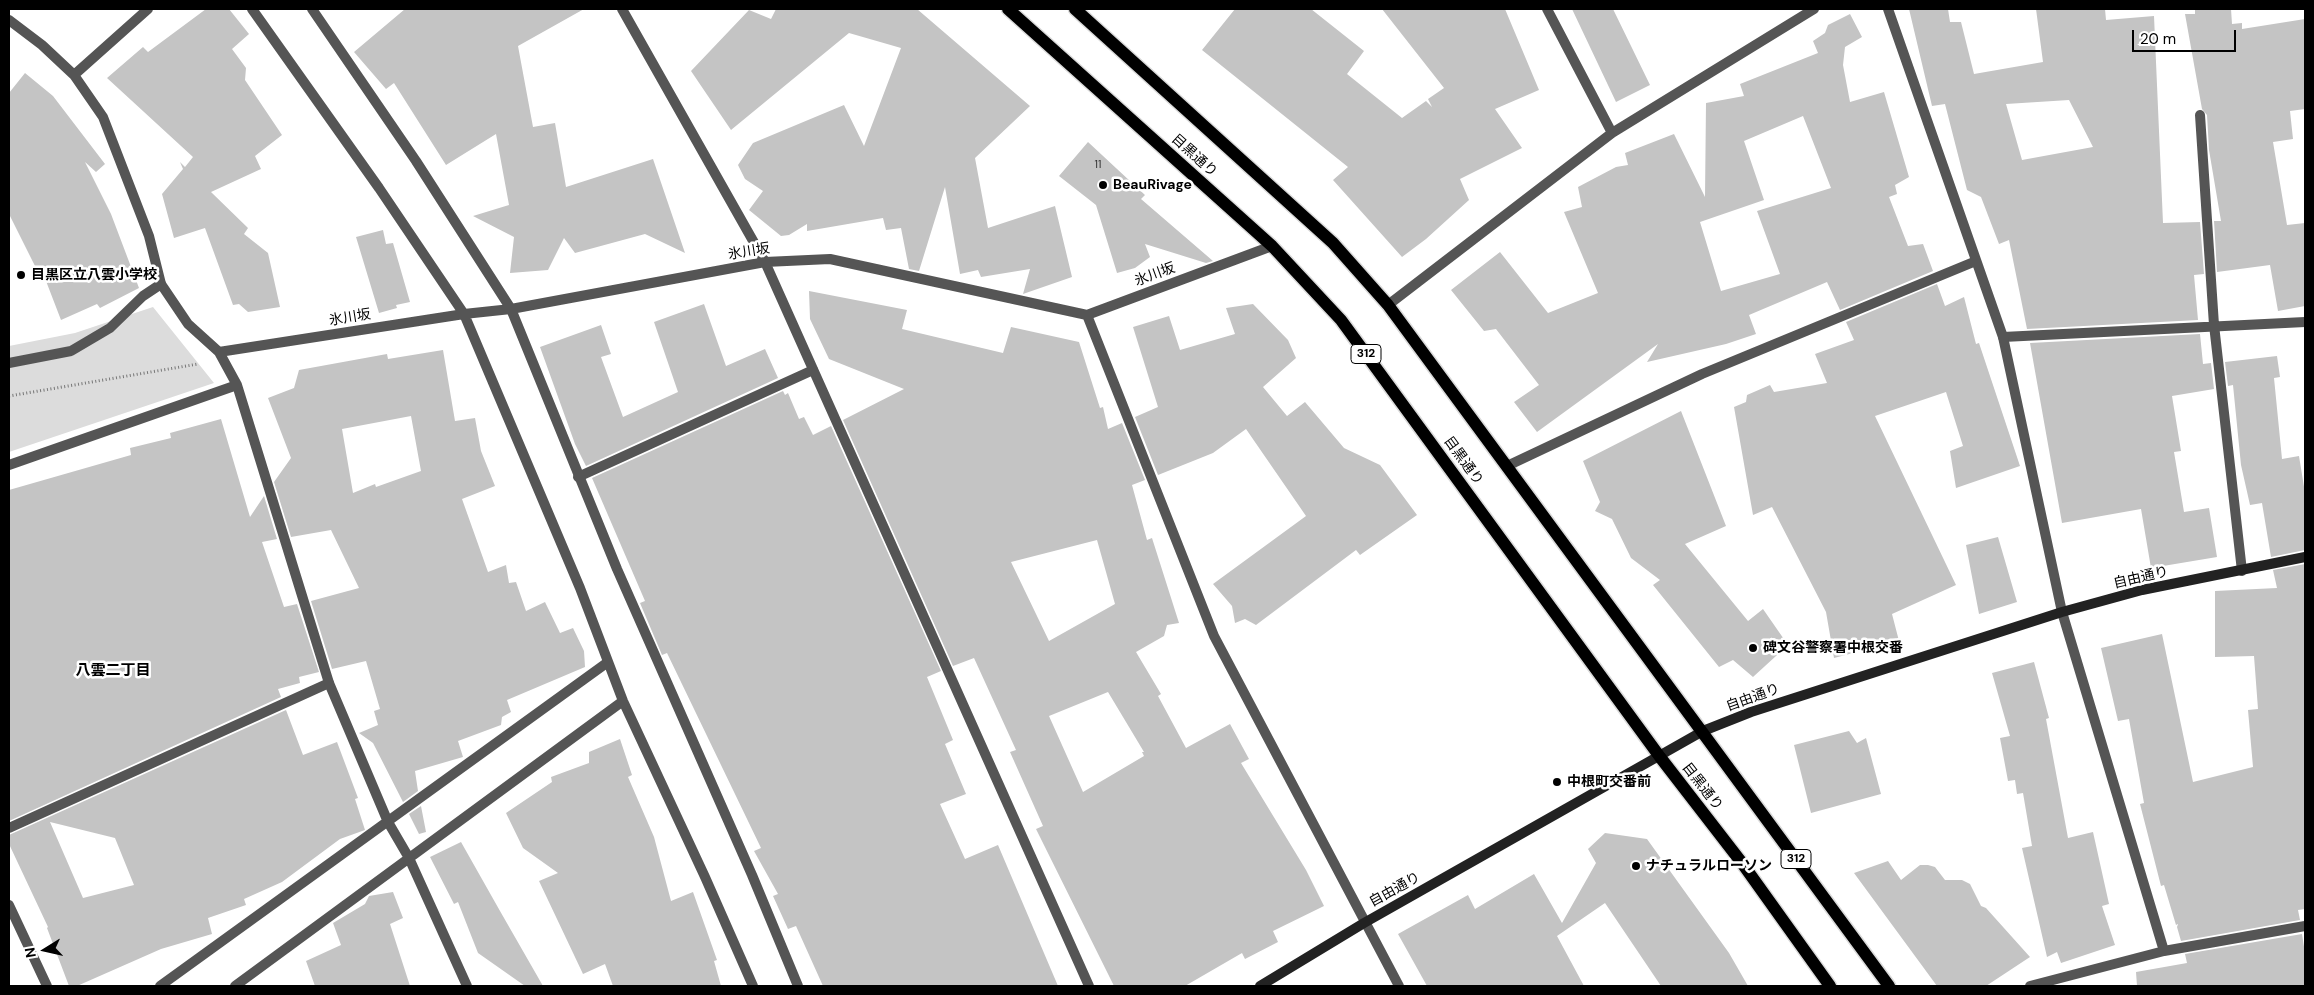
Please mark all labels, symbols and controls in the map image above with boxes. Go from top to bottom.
scale bar [2134,20,2238,52]
text: 20 m [2140,29,2176,49]
street label: 目黒通り [1168,131,1220,181]
house number: 11 [1095,158,1101,172]
place label: BeauRivage [1113,177,1192,193]
marker: BeauRivage [1097,179,1109,191]
street label: 氷川坂 [727,240,771,264]
street label: 氷川坂 [1132,260,1178,290]
place label: 目黒区立八雲小学校 [31,267,157,283]
marker: 目黒区立八雲小学校 [15,269,27,281]
street label: 氷川坂 [328,306,372,330]
road number: 312 [1351,344,1381,364]
street label: 目黒通り [1440,433,1486,489]
street label: 自由通り [2112,564,2170,592]
place label: 碑文谷警察署中根交番 [1763,640,1903,656]
marker: 碑文谷警察署中根交番 [1747,642,1759,654]
district label: 八雲二丁目 [76,662,150,680]
street label: 自由通り [1724,681,1782,715]
street label: 目黒通り [1678,760,1726,814]
place label: 中根町交番前 [1567,774,1651,790]
marker: 中根町交番前 [1551,776,1563,788]
road number: 312 [1781,850,1811,869]
place label: ナチュラルローソン [1646,858,1772,874]
marker: ナチュラルローソン [1630,860,1642,872]
street label: 自由通り [1366,869,1424,911]
north arrow [20,925,70,975]
text: N [20,946,40,959]

